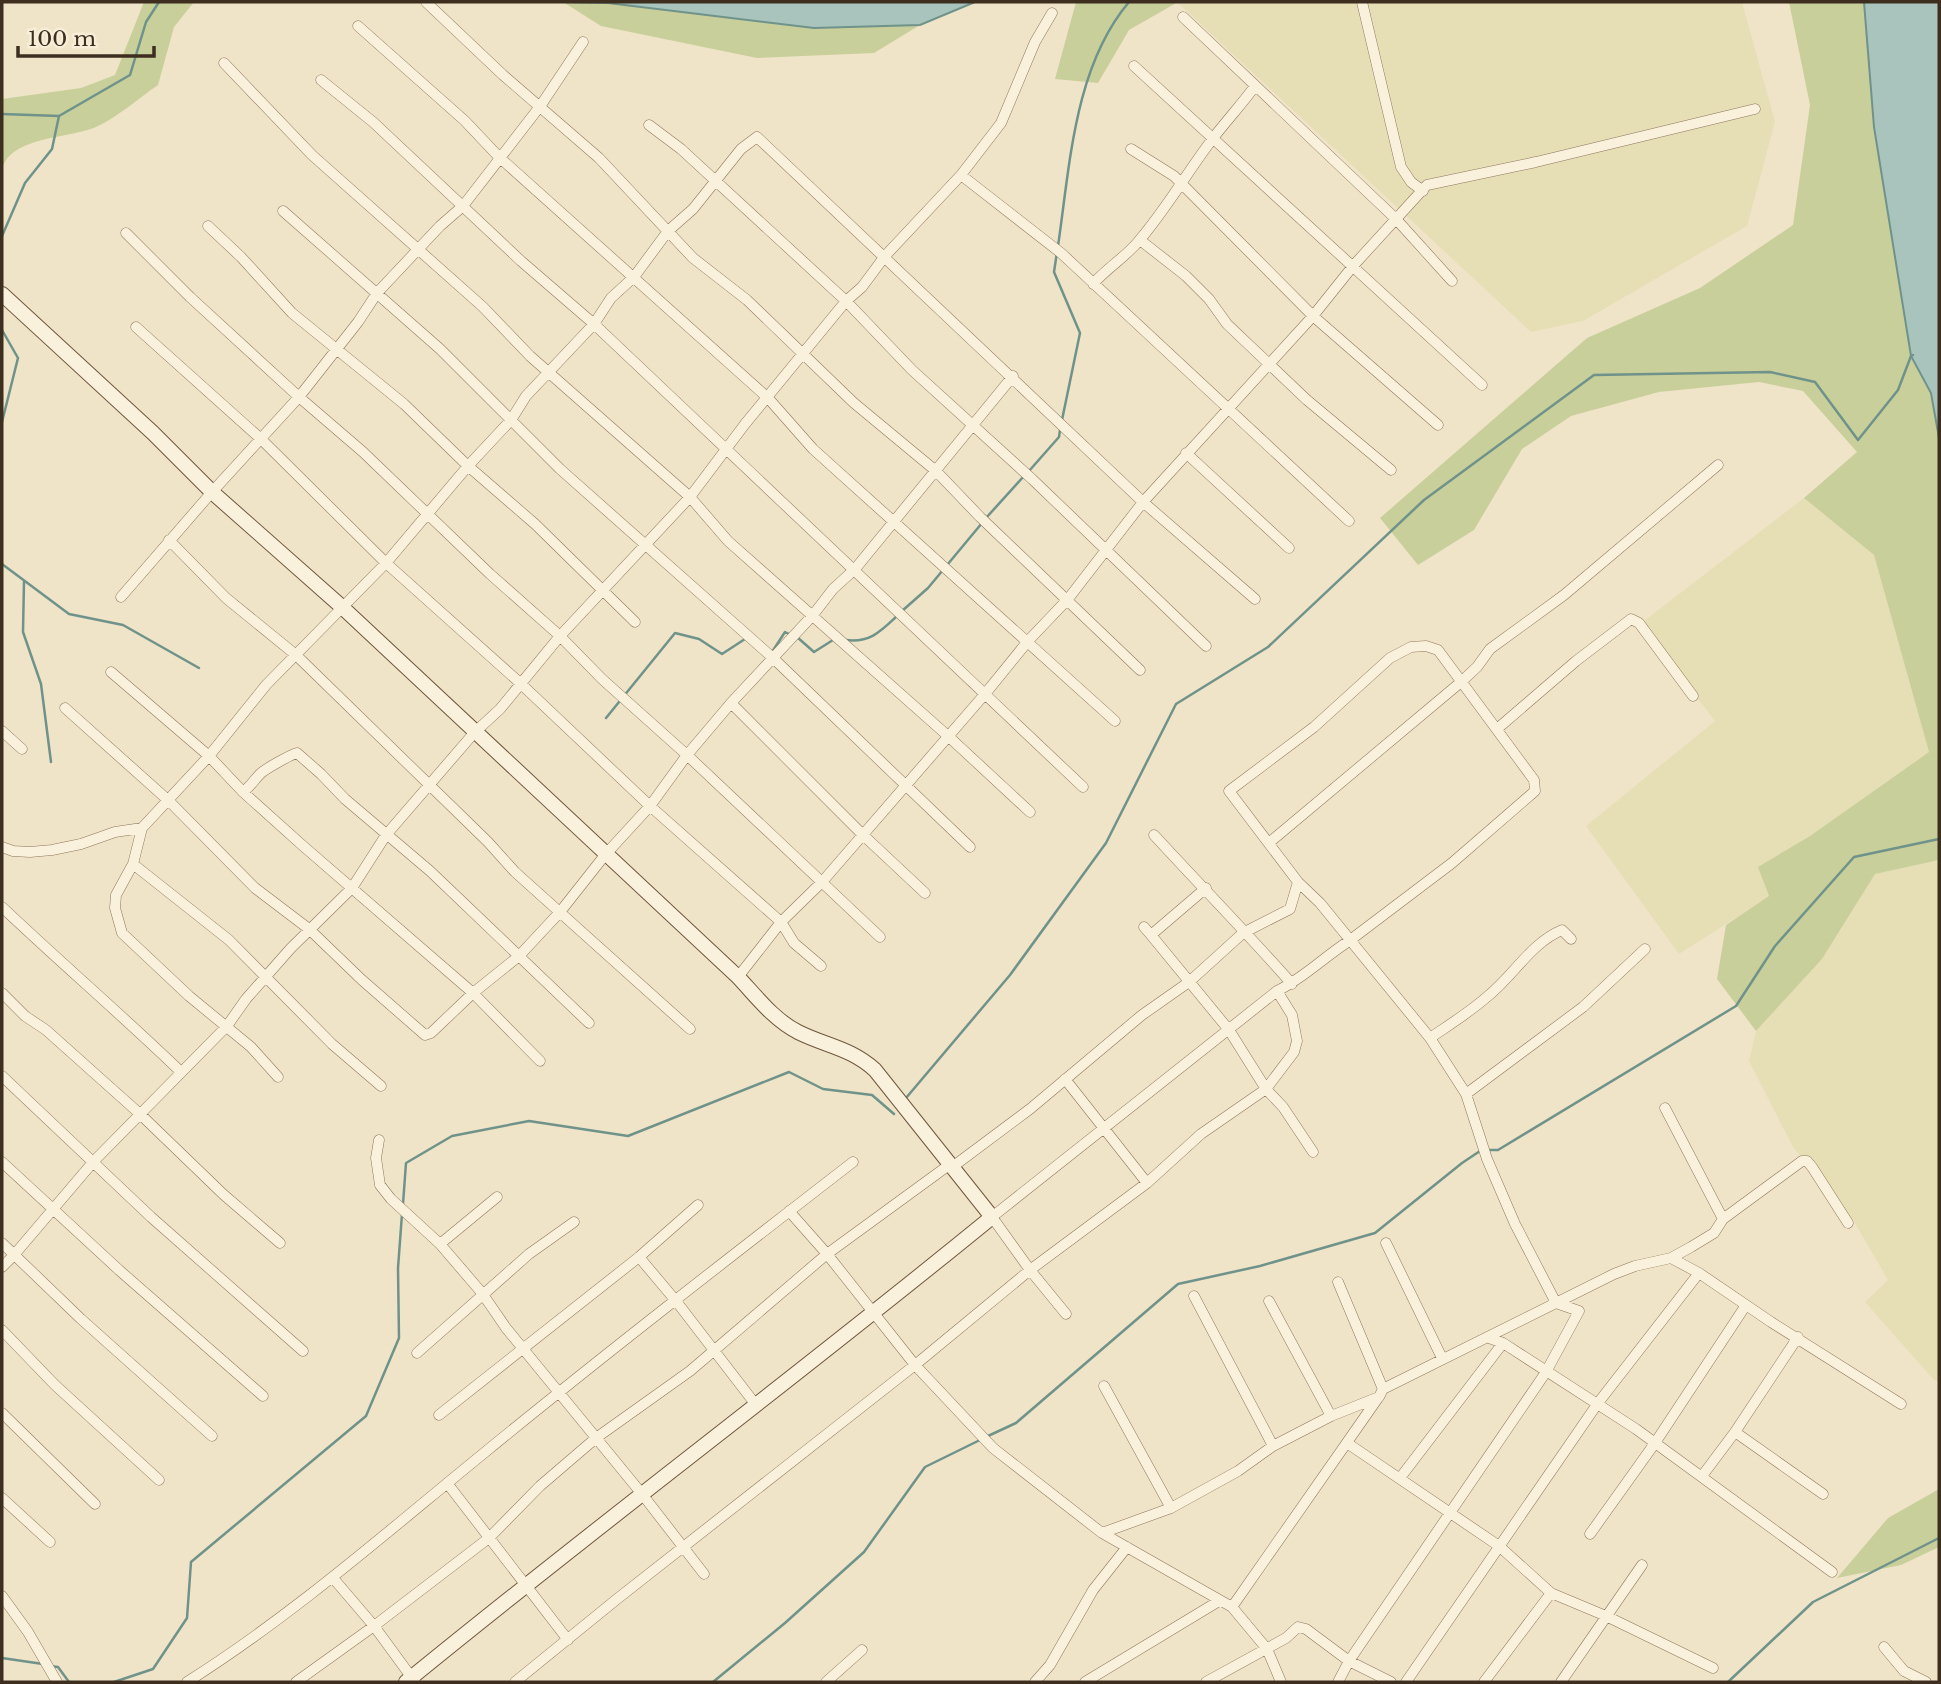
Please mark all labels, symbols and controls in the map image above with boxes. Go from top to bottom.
scale bar [18,14,154,58]
text: 100 m [28,26,96,52]

